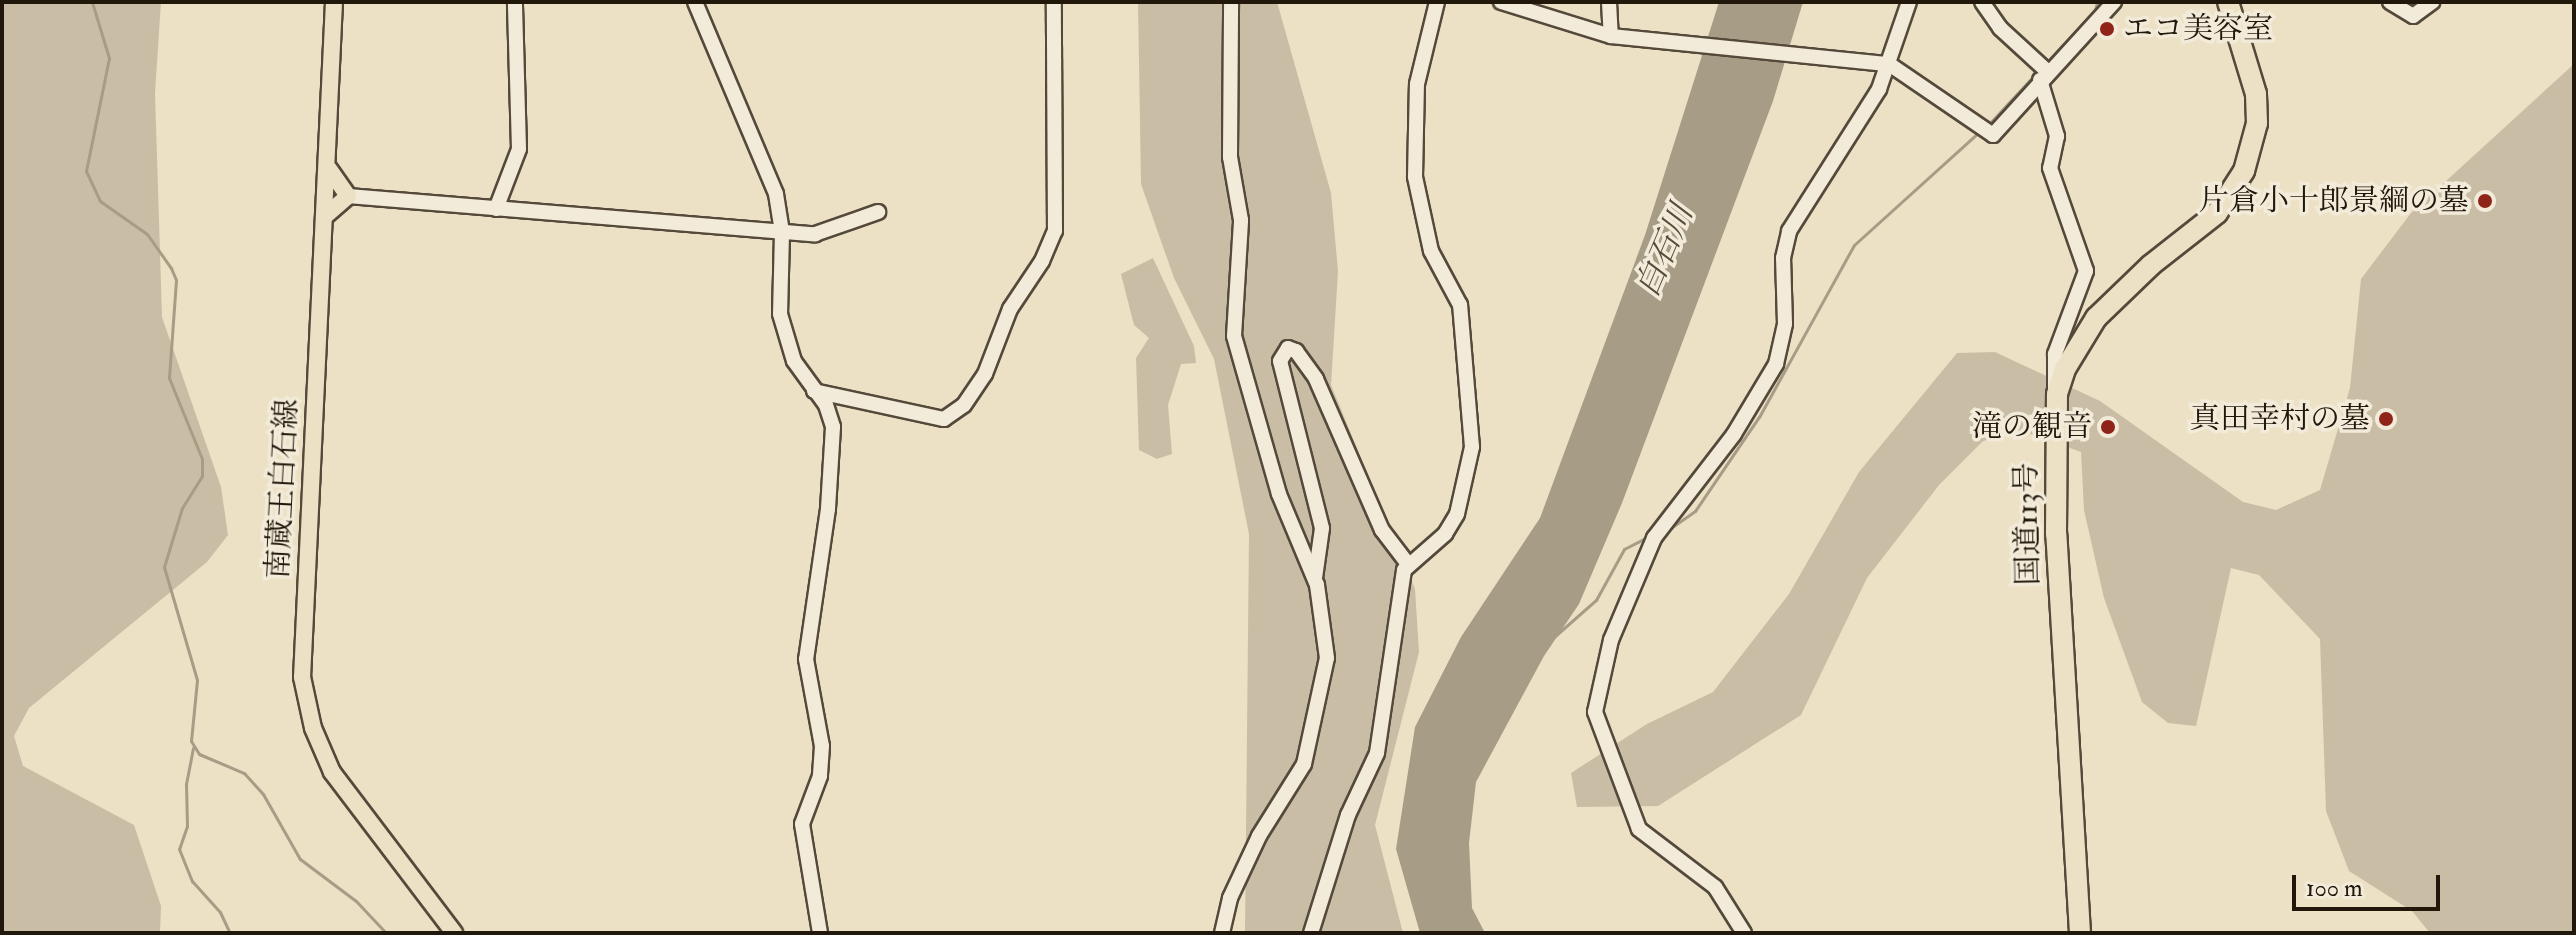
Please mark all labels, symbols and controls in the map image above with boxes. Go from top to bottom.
place label: エコ美容室 [2123,11,2273,47]
marker: エコ美容室 [2098,20,2116,38]
place label: 片倉小十郎景綱の墓 [2199,183,2469,219]
marker: 片倉小十郎景綱の墓 [2476,192,2494,210]
water label: 白石川 [1629,199,1701,303]
street label: 南蔵王白石線 [260,398,306,580]
place label: 真田幸村の墓 [2190,401,2370,437]
place label: 滝の観音 [1972,409,2092,445]
marker: 真田幸村の墓 [2377,410,2395,428]
marker: 滝の観音 [2099,418,2117,436]
street label: 国道113号 [2009,462,2047,586]
scale bar [2296,859,2444,909]
text: 100 m [2306,873,2363,904]

